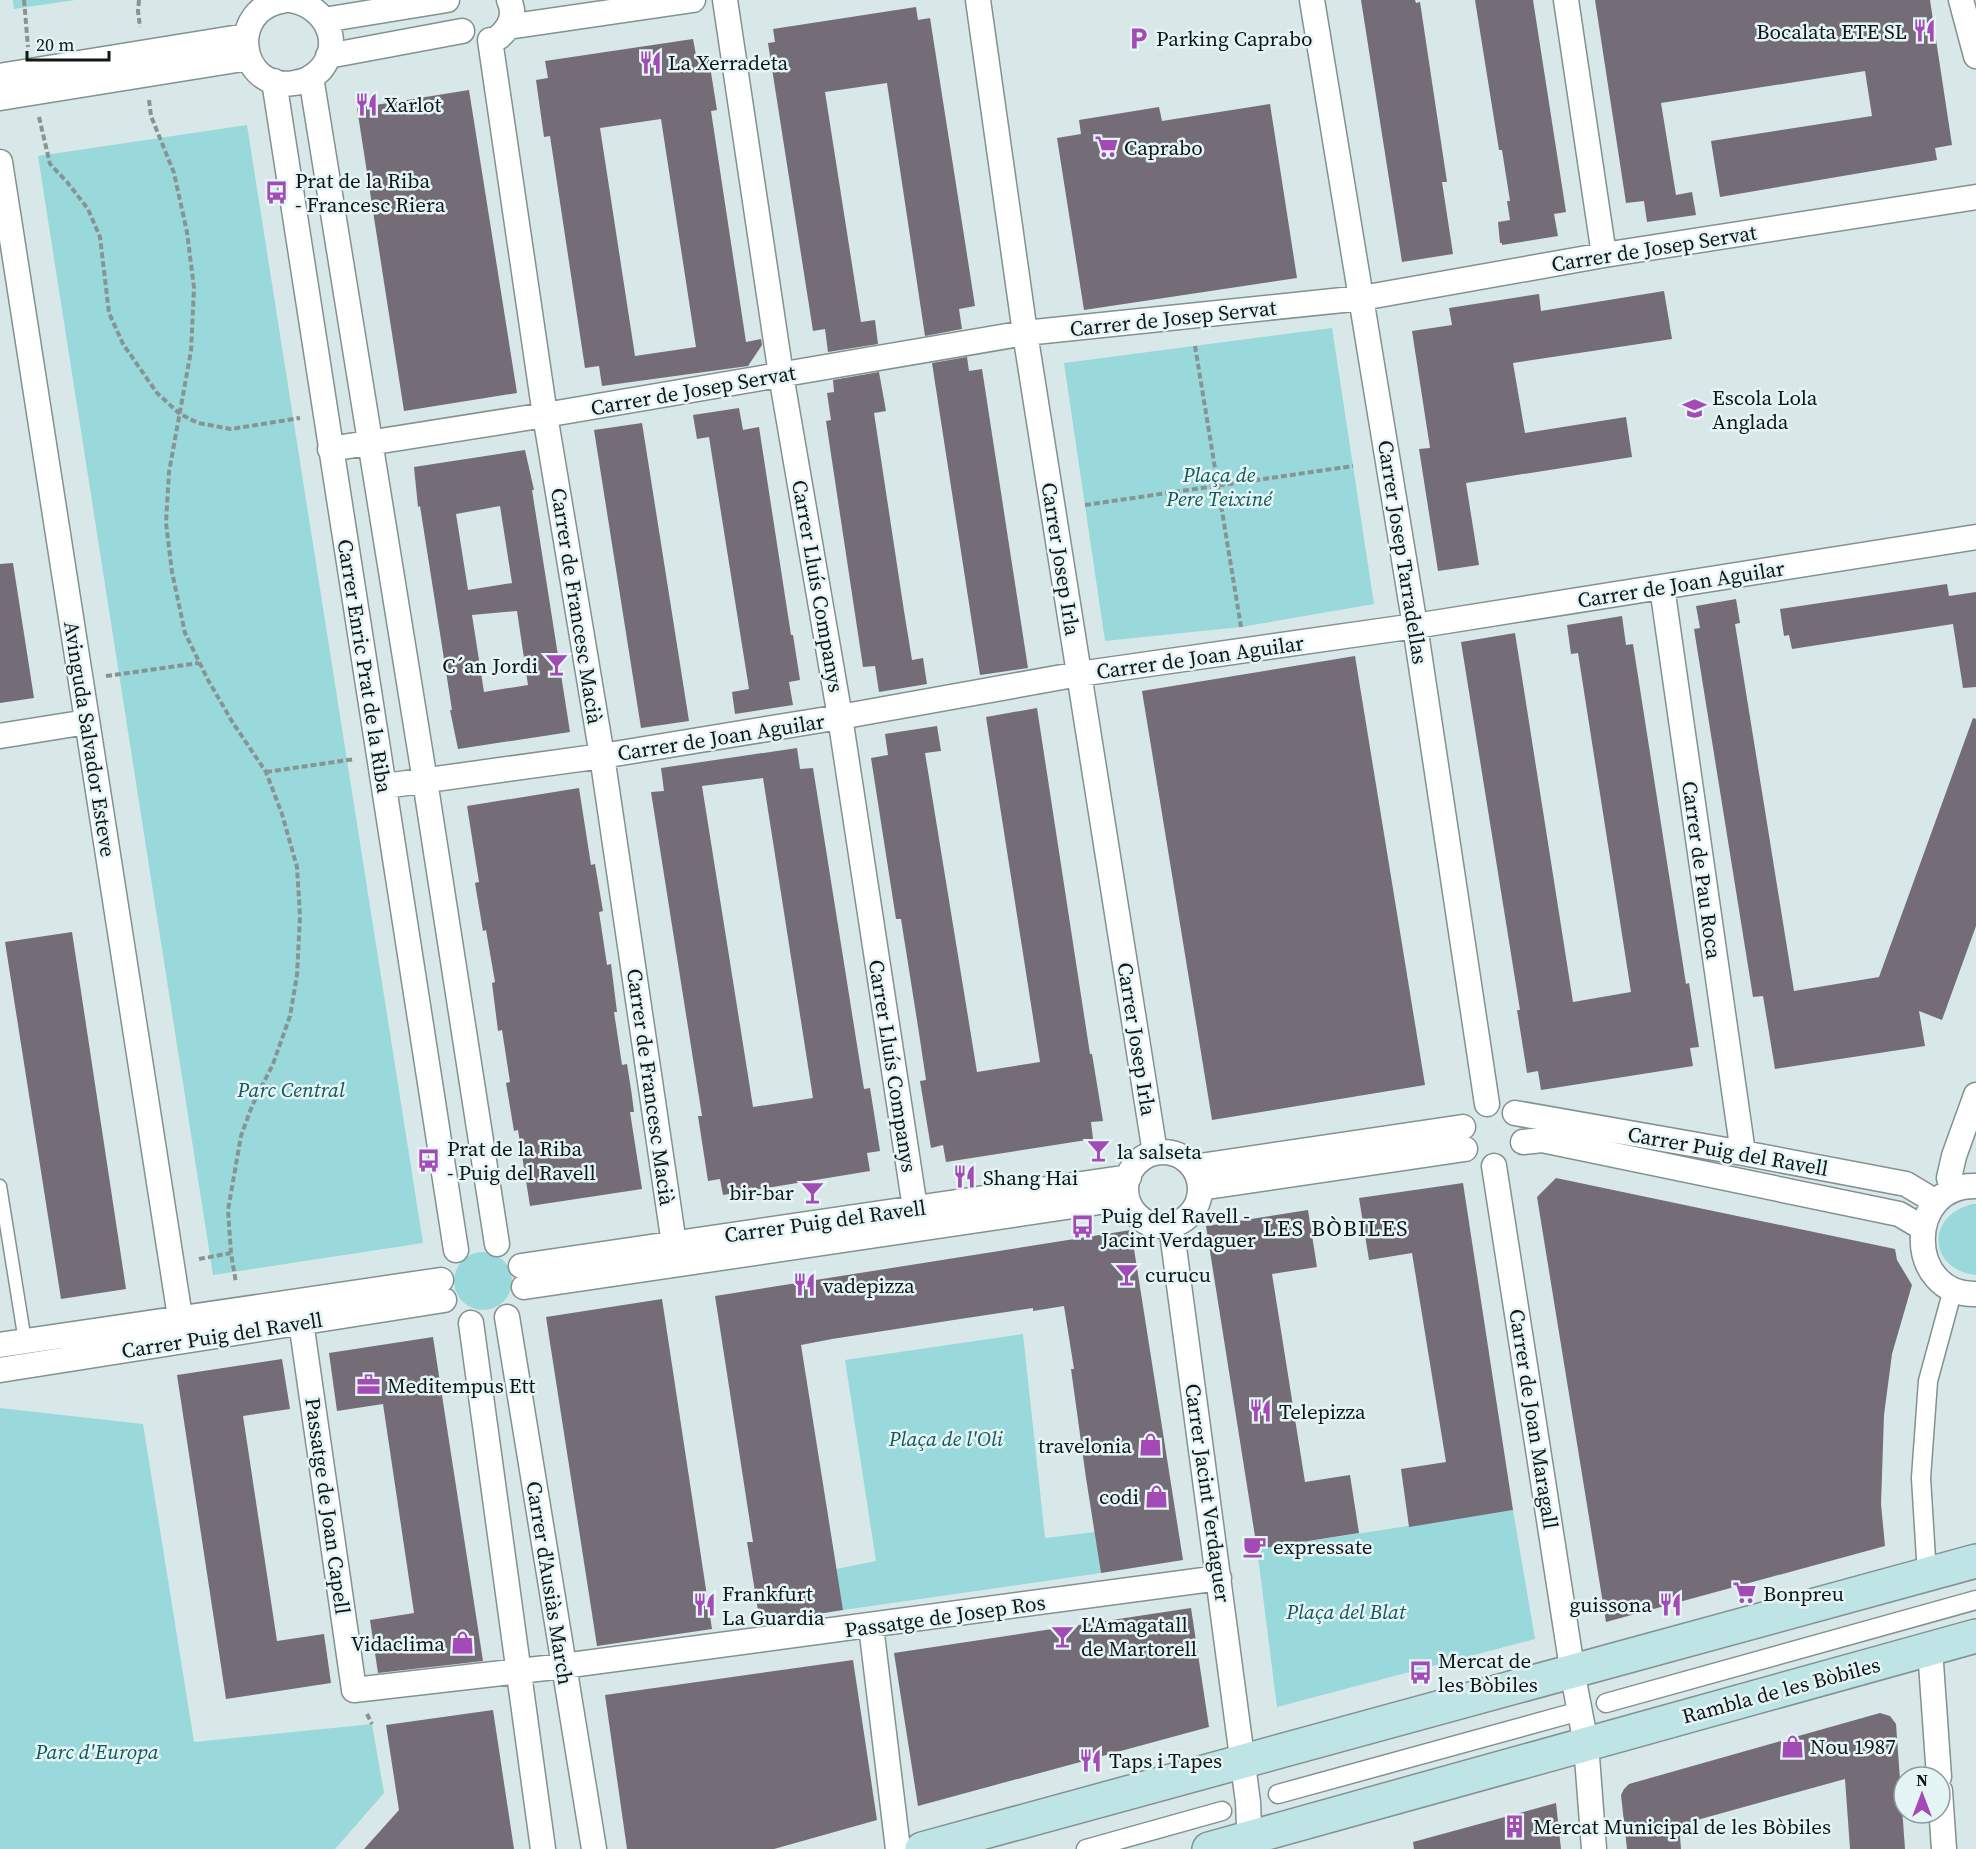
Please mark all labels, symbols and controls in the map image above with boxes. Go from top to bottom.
place label: Bocalata ETE SL [1756,17,1907,46]
restaurant icon: Bocalata ETE SL [1912,18,1938,44]
scale bar [27,24,110,62]
place label: Parking Caprabo [1156,24,1313,53]
parking icon: Parking Caprabo [1125,25,1151,51]
text: 20 m [36,32,74,57]
place label: La Xerradeta [668,48,788,77]
restaurant icon: La Xerradeta [637,49,663,75]
place label: Xarlot [384,90,441,119]
restaurant icon: Xarlot [353,91,379,117]
place label: Caprabo [1124,133,1203,162]
supermarket icon: Caprabo [1093,134,1119,160]
place label: Prat de la Riba - Francesc Riera [295,166,446,219]
bus stop icon: Prat de la Riba - Francesc Riera [264,179,290,205]
street label: Carrer de Josep Servat [1549,217,1759,279]
street label: Carrer de Josep Servat [1068,293,1278,343]
street label: Carrer de Josep Servat [588,358,798,422]
place label: Escola Lola Anglada [1712,383,1818,436]
school or university icon: Escola Lola Anglada [1681,396,1707,422]
street label: Carrer Josep Tarradellas [1371,438,1435,666]
park label: Plaça de Pere Teixiné [1165,460,1273,513]
street label: Carrer Lluís Companys [785,478,851,694]
street label: Carrer Josep Irla [1035,480,1087,638]
street label: Carrer de Francesc Macià [544,486,610,726]
street label: Carrer Enric Prat de la Riba [331,537,399,795]
street label: Carrer de Joan Aguilar [1575,553,1787,615]
street label: Avinguda Salvador Esteve [57,619,123,859]
street label: Carrer de Joan Aguilar [1094,628,1306,686]
place label: C´an Jordi [442,651,538,680]
bar icon: C´an Jordi [543,652,569,678]
street label: Carrer de Joan Aguilar [615,706,827,768]
street label: Carrer de Pau Roca [1675,779,1729,961]
street label: Carrer Lluís Companys [862,958,924,1174]
street label: Carrer Josep Irla [1111,960,1163,1118]
street label: Carrer de Francesc Macià [620,967,682,1208]
park label: Parc Central [236,1075,345,1104]
street label: Carrer Puig del Ravell [1625,1119,1831,1183]
place label: Prat de la Riba - Puig del Ravell [447,1134,596,1187]
place label: la salseta [1117,1137,1202,1166]
bar icon: la salseta [1086,1138,1112,1164]
bus stop icon: Prat de la Riba - Puig del Ravell [416,1147,442,1173]
place label: Shang Hai [983,1163,1078,1192]
restaurant icon: Shang Hai [952,1164,978,1190]
place label: bir-bar [729,1178,794,1207]
bar icon: bir-bar [799,1179,825,1205]
street label: Carrer Puig del Ravell [722,1192,928,1250]
place label: Puig del Ravell - Jacint Verdaguer [1100,1201,1256,1254]
district label: LES BÒBILES [1263,1213,1409,1243]
bus stop icon: Puig del Ravell - Jacint Verdaguer [1070,1214,1096,1240]
place label: curucu [1145,1260,1211,1289]
bar icon: curucu [1114,1261,1140,1287]
place label: vadepizza [823,1271,915,1300]
restaurant icon: vadepizza [792,1272,818,1298]
street label: Carrer Puig del Ravell [119,1305,325,1365]
street label: Carrer de Joan Maragall [1502,1307,1566,1531]
place label: Meditempus Ett [387,1371,535,1400]
office icon: Meditempus Ett [356,1372,382,1398]
street label: Carrer Jacint Verdaguer [1178,1382,1238,1604]
street label: Passatge de Joan Capell [298,1396,358,1616]
place label: Telepizza [1279,1397,1366,1426]
restaurant icon: Telepizza [1248,1398,1274,1424]
park label: Plaça de l'Oli [888,1424,1004,1453]
place label: travelonia [1038,1431,1132,1460]
shop icon: travelonia [1137,1432,1163,1458]
street label: Carrer d'Ausiàs March [520,1479,580,1687]
place label: codi [1099,1482,1139,1511]
shop icon: codi [1144,1483,1170,1509]
place label: expressate [1273,1532,1372,1561]
cafe icon: expressate [1242,1533,1268,1559]
place label: Frankfurt La Guardia [722,1579,825,1632]
place label: Bonpreu [1763,1579,1844,1608]
supermarket icon: Bonpreu [1732,1580,1758,1606]
street label: Passatge de Josep Ros [843,1588,1047,1644]
place label: guissona [1569,1590,1652,1619]
restaurant icon: guissona [1657,1591,1683,1617]
restaurant icon: Frankfurt La Guardia [691,1592,717,1618]
park label: Plaça del Blat [1285,1597,1407,1626]
place label: L'Amagatall de Martorell [1081,1610,1197,1663]
bar icon: L'Amagatall de Martorell [1050,1623,1076,1649]
place label: Vidaclima [351,1629,445,1658]
shop icon: Vidaclima [450,1630,476,1656]
place label: Mercat de les Bòbiles [1438,1646,1538,1699]
street label: Rambla de les Bòbiles [1679,1650,1883,1730]
bus stop icon: Mercat de les Bòbiles [1407,1659,1433,1685]
place label: Nou 1987 [1810,1732,1896,1761]
shop icon: Nou 1987 [1779,1733,1805,1759]
park label: Parc d'Europa [34,1737,159,1766]
place label: Taps i Tapes [1109,1746,1222,1775]
restaurant icon: Taps i Tapes [1078,1747,1104,1773]
north arrow [1892,1765,1952,1825]
text: N [1916,1769,1928,1791]
place label: Mercat Municipal de les Bòbiles [1533,1812,1831,1841]
building icon: Mercat Municipal de les Bòbiles [1502,1813,1528,1839]

